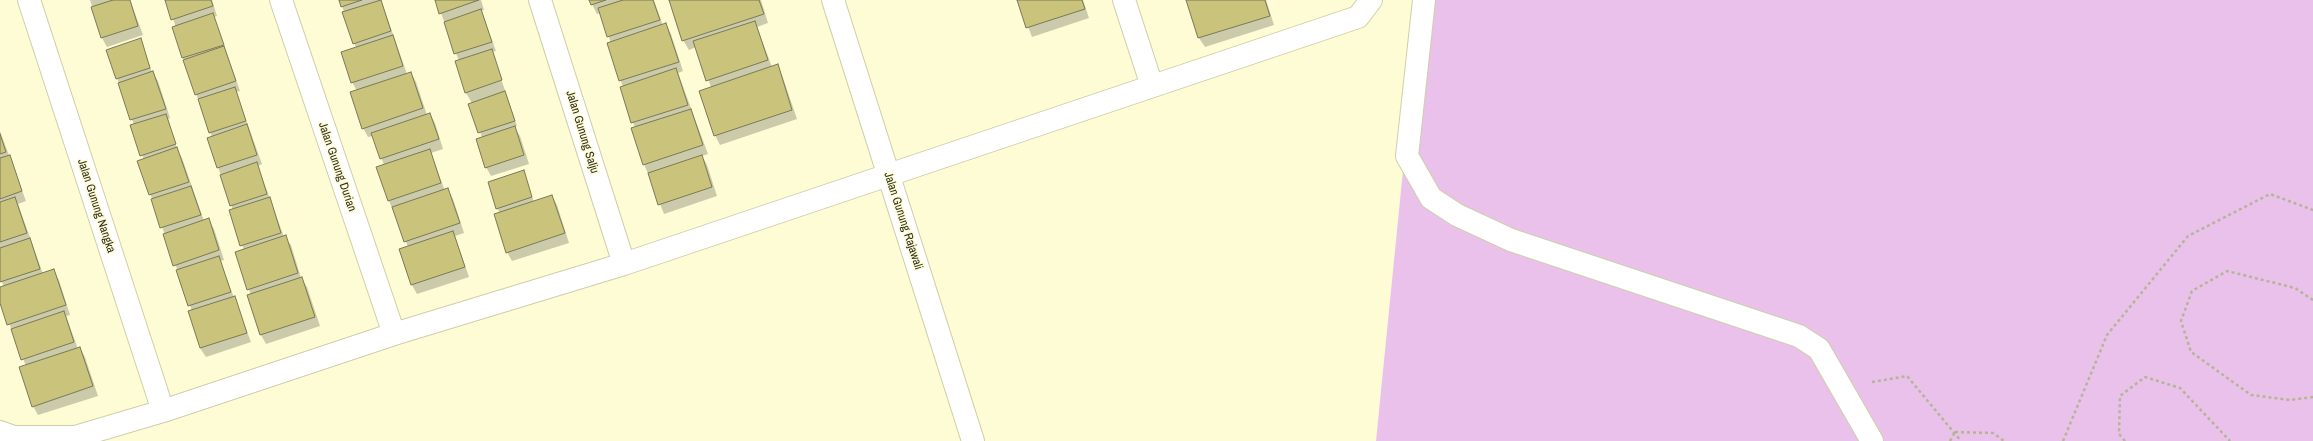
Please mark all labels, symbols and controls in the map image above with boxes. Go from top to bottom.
street label: Jalan Gunung Salju [563,89,601,175]
street label: Jalan Gunung Durian [315,120,359,214]
street label: Jalan Gunung Nangka [74,157,118,255]
street label: Jalan Gunung Rajawali [880,170,926,272]

